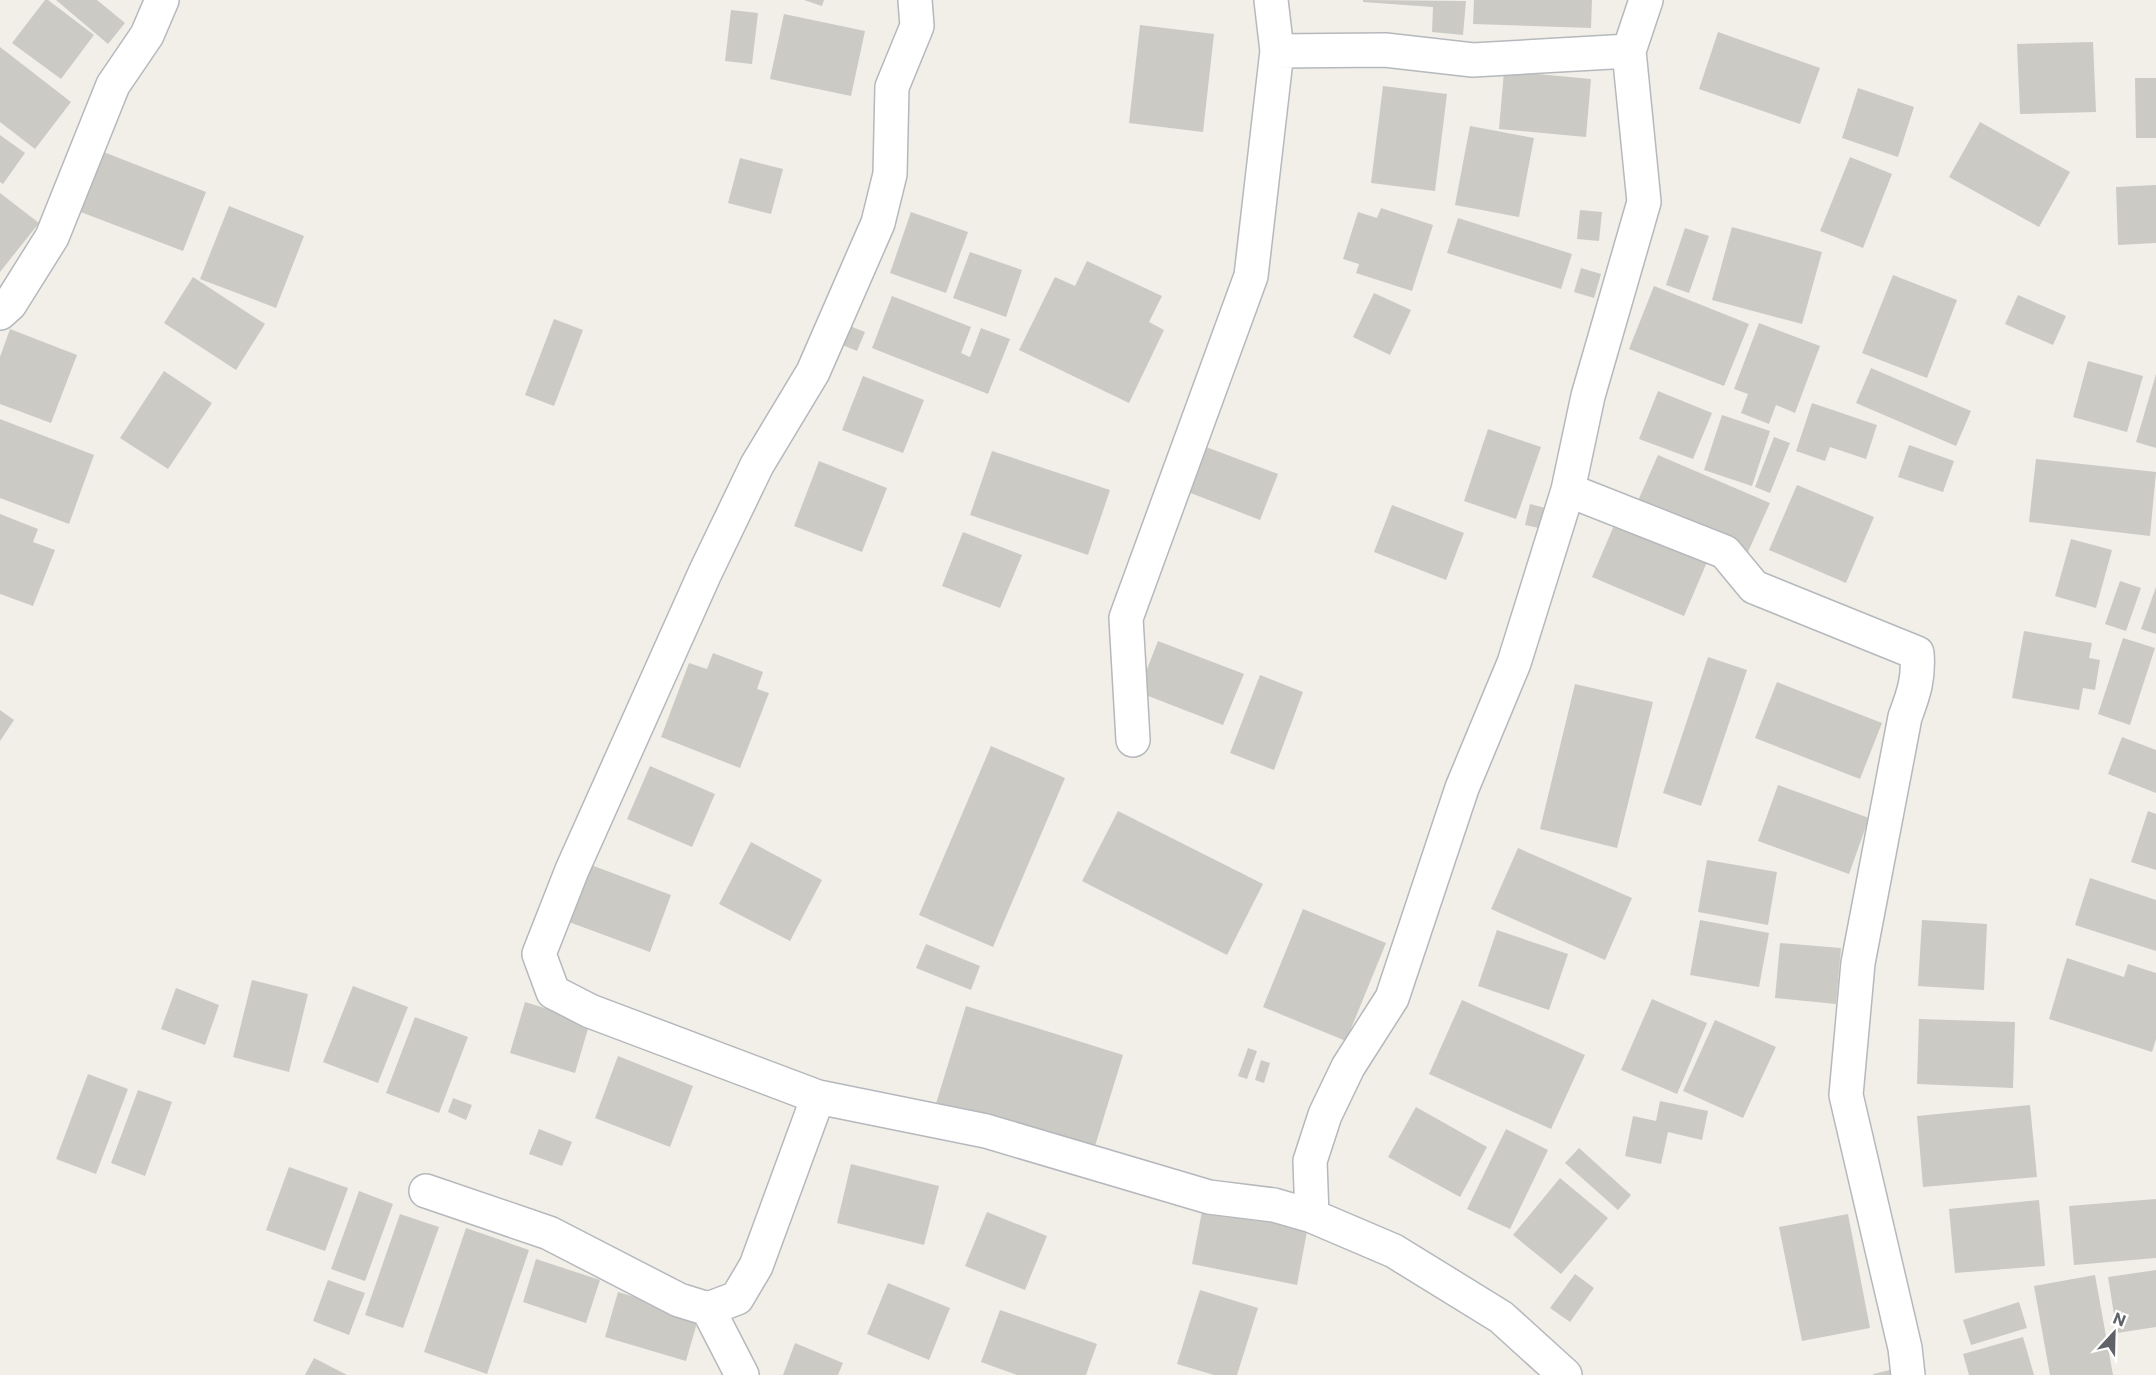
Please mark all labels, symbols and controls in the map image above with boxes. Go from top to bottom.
north arrow [2084,1303,2144,1363]
text: N [2111,1308,2129,1330]

